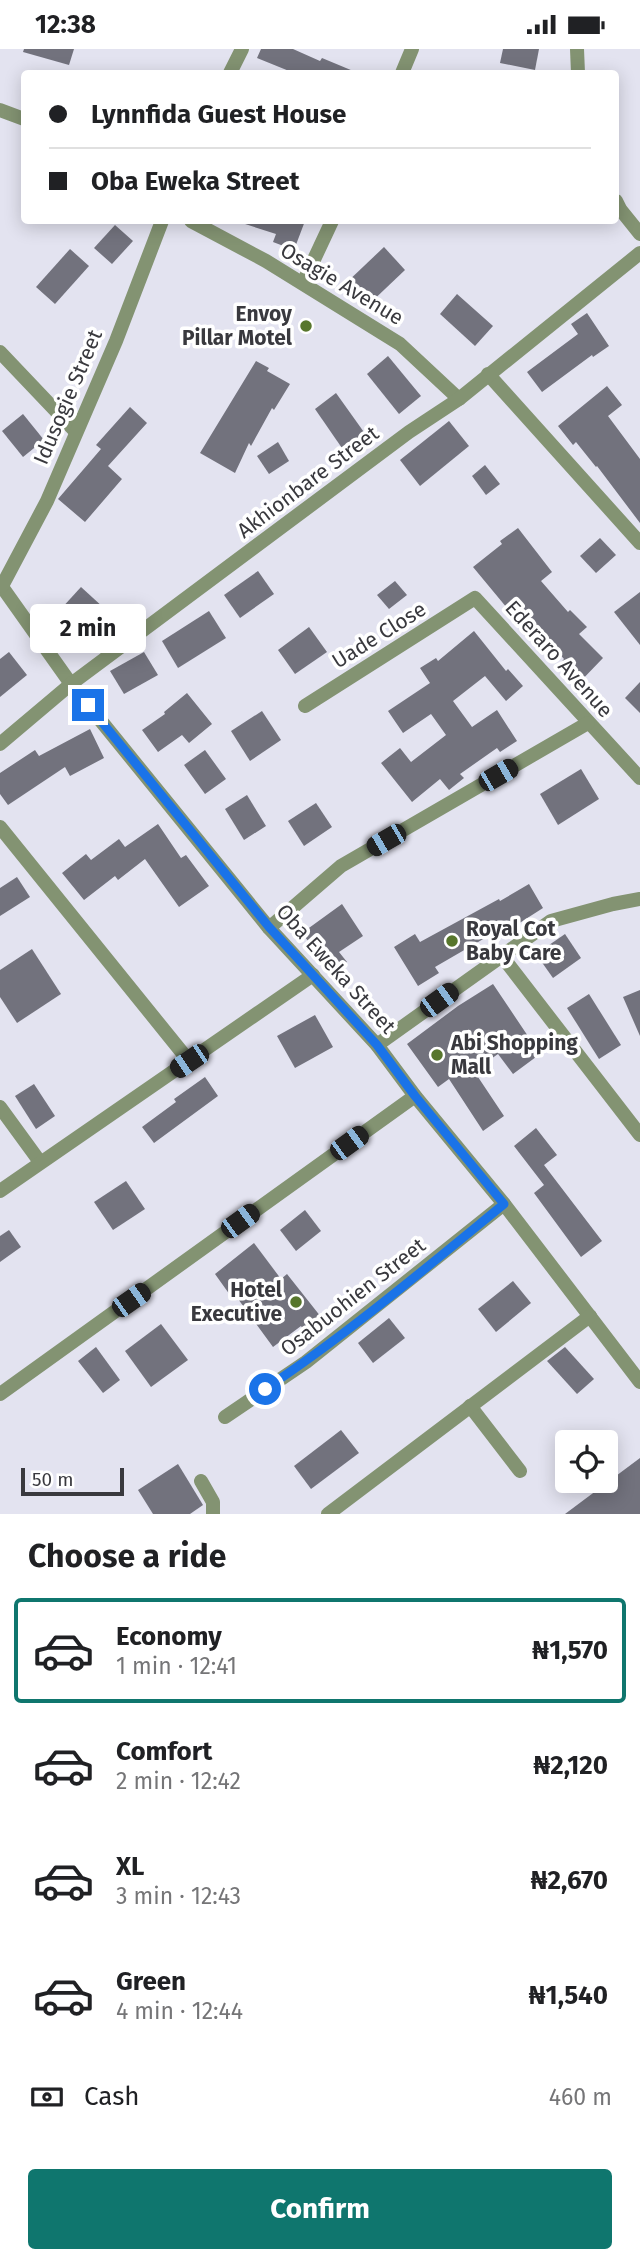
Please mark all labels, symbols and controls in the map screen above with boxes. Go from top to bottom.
text: 12:38 [35,9,96,40]
text: Lynnfida Guest House [91,99,346,130]
text: Oba Eweka Street [91,166,300,197]
street label: Osagie Avenue [276,237,408,331]
place label: Envoy Pillar Motel [182,301,293,351]
marker: Envoy Pillar Motel [298,318,314,334]
street label: Idusogie Street [28,325,108,468]
street label: Akhionbare Street [232,420,384,544]
street label: Ederaro Avenue [500,595,618,723]
street label: Uade Close [327,596,431,674]
callout: 2 min [30,603,146,653]
text: 2 min [60,614,116,642]
route end [72,689,104,721]
car [475,755,522,795]
car [363,820,410,860]
street label: Oba Eweka Street [271,899,401,1040]
place label: Royal Cot Baby Care [466,916,562,966]
marker: Royal Cot Baby Care [444,933,460,949]
car [416,979,463,1021]
place label: Abi Shopping Mall [450,1030,578,1080]
car [166,1041,213,1081]
marker: Abi Shopping Mall [429,1047,445,1063]
car [326,1122,373,1164]
car [217,1200,264,1242]
street label: Osabuohien Street [275,1232,431,1362]
place label: Hotel Executive [191,1277,283,1327]
car [108,1279,155,1321]
marker: Hotel Executive [288,1294,304,1310]
route start [249,1373,281,1405]
map controls [555,1430,618,1493]
button: locate [555,1430,618,1493]
scale bar [21,1465,124,1497]
text: 50 m [32,1468,73,1491]
text: Choose a ride [28,1537,226,1575]
icon: car [32,1619,95,1682]
text: Economy [116,1621,222,1652]
text: ₦1,570 [532,1635,608,1666]
text: 1 min · 12:41 [116,1652,237,1680]
icon: car [32,1734,95,1797]
text: Comfort [116,1736,212,1767]
text: ₦2,120 [533,1750,608,1781]
text: 2 min · 12:42 [116,1767,241,1795]
icon: car [32,1849,95,1912]
text: XL [116,1851,144,1882]
text: ₦2,670 [530,1865,608,1896]
text: 3 min · 12:43 [116,1882,241,1910]
icon: car [32,1964,95,2027]
text: Green [116,1966,186,1997]
text: ₦1,540 [529,1980,608,2011]
text: 4 min · 12:44 [116,1997,243,2025]
icon: cash [28,2078,66,2116]
text: Cash [84,2081,140,2112]
text: 460 m [549,2083,612,2111]
button: Confirm [28,2169,612,2249]

